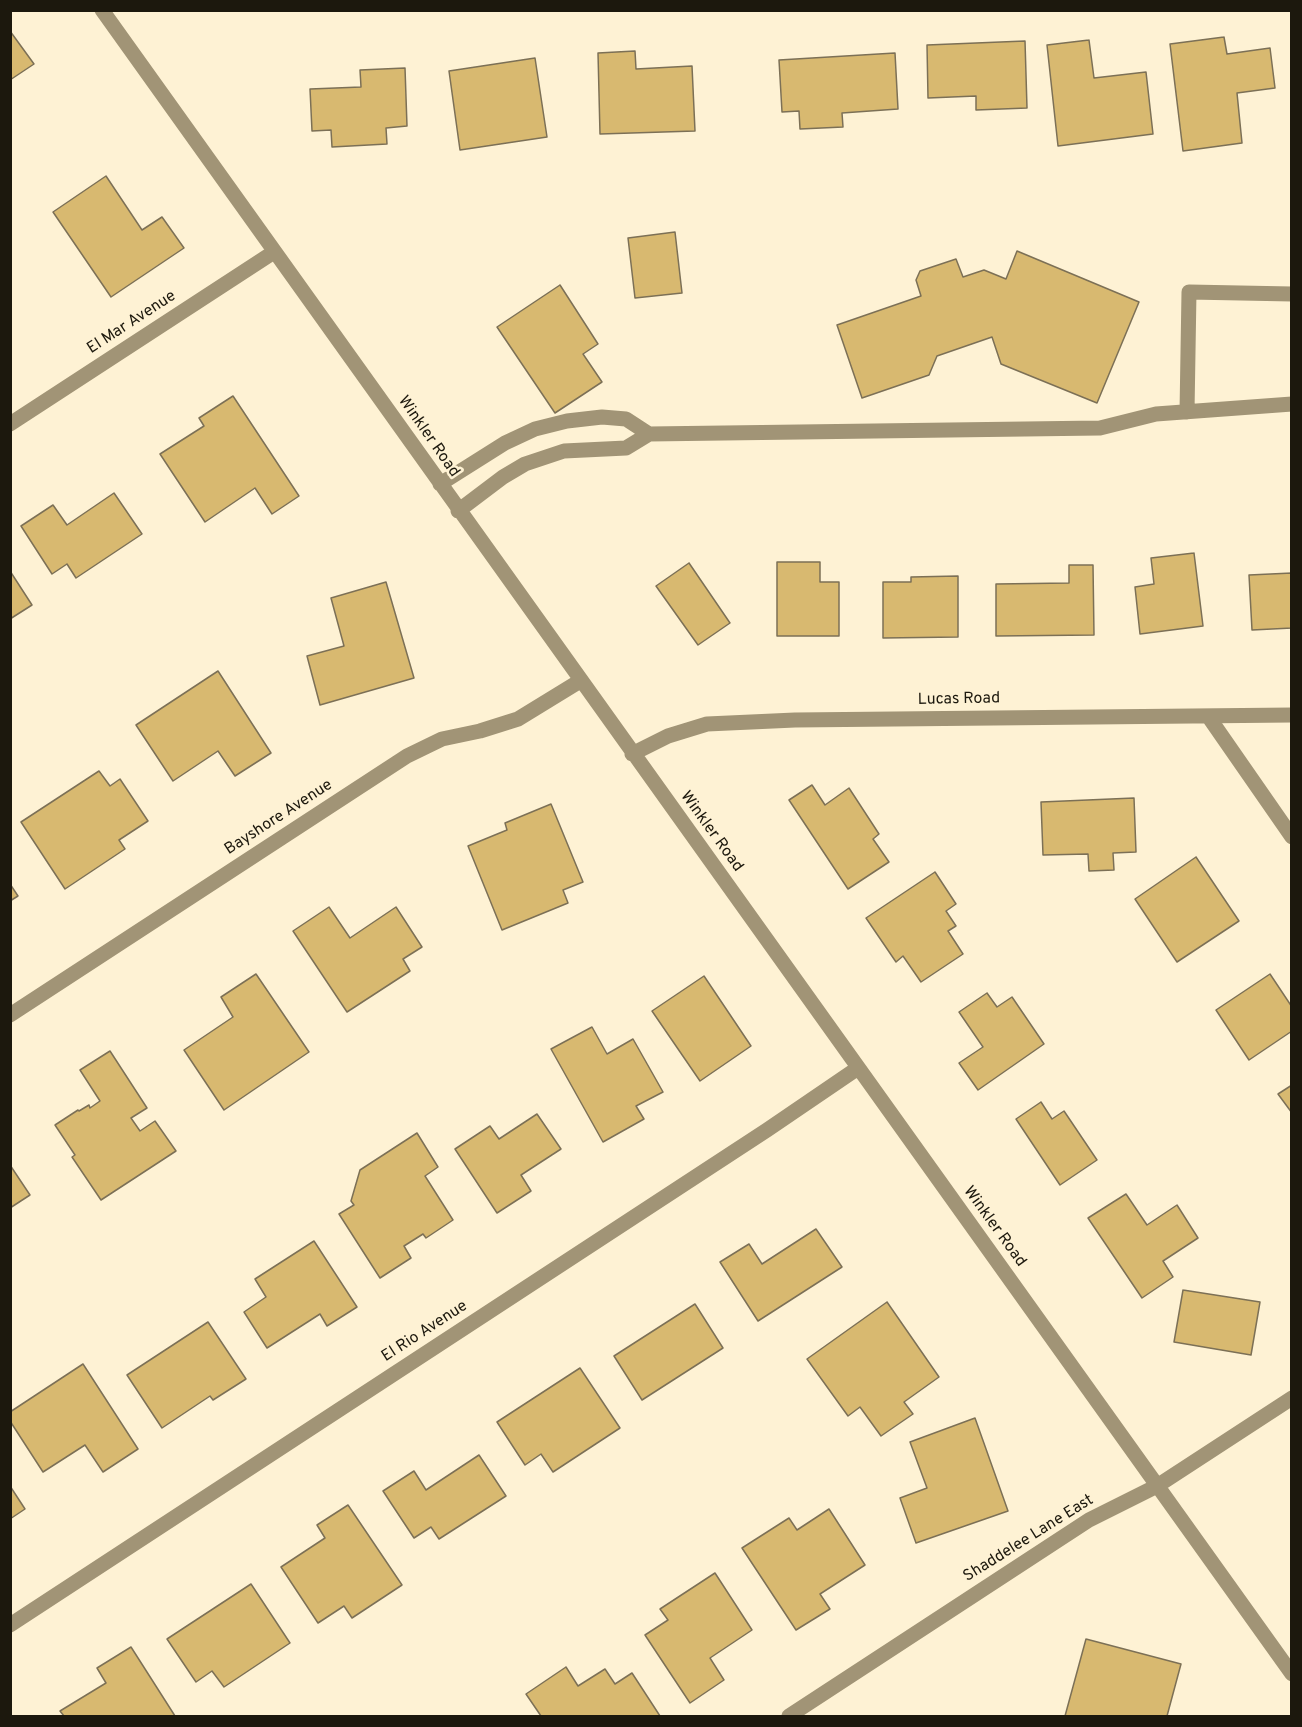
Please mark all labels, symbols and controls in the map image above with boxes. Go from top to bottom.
street label: El Mar Avenue [84,287,180,359]
street label: Winkler Road [393,393,463,481]
street label: Lucas Road [918,690,1000,710]
street label: Bayshore Avenue [222,776,336,860]
street label: Winkler Road [675,788,747,876]
street label: Winkler Road [958,1183,1030,1271]
street label: El Rio Avenue [379,1297,471,1367]
street label: Shaddelee Lane East [960,1491,1098,1587]

